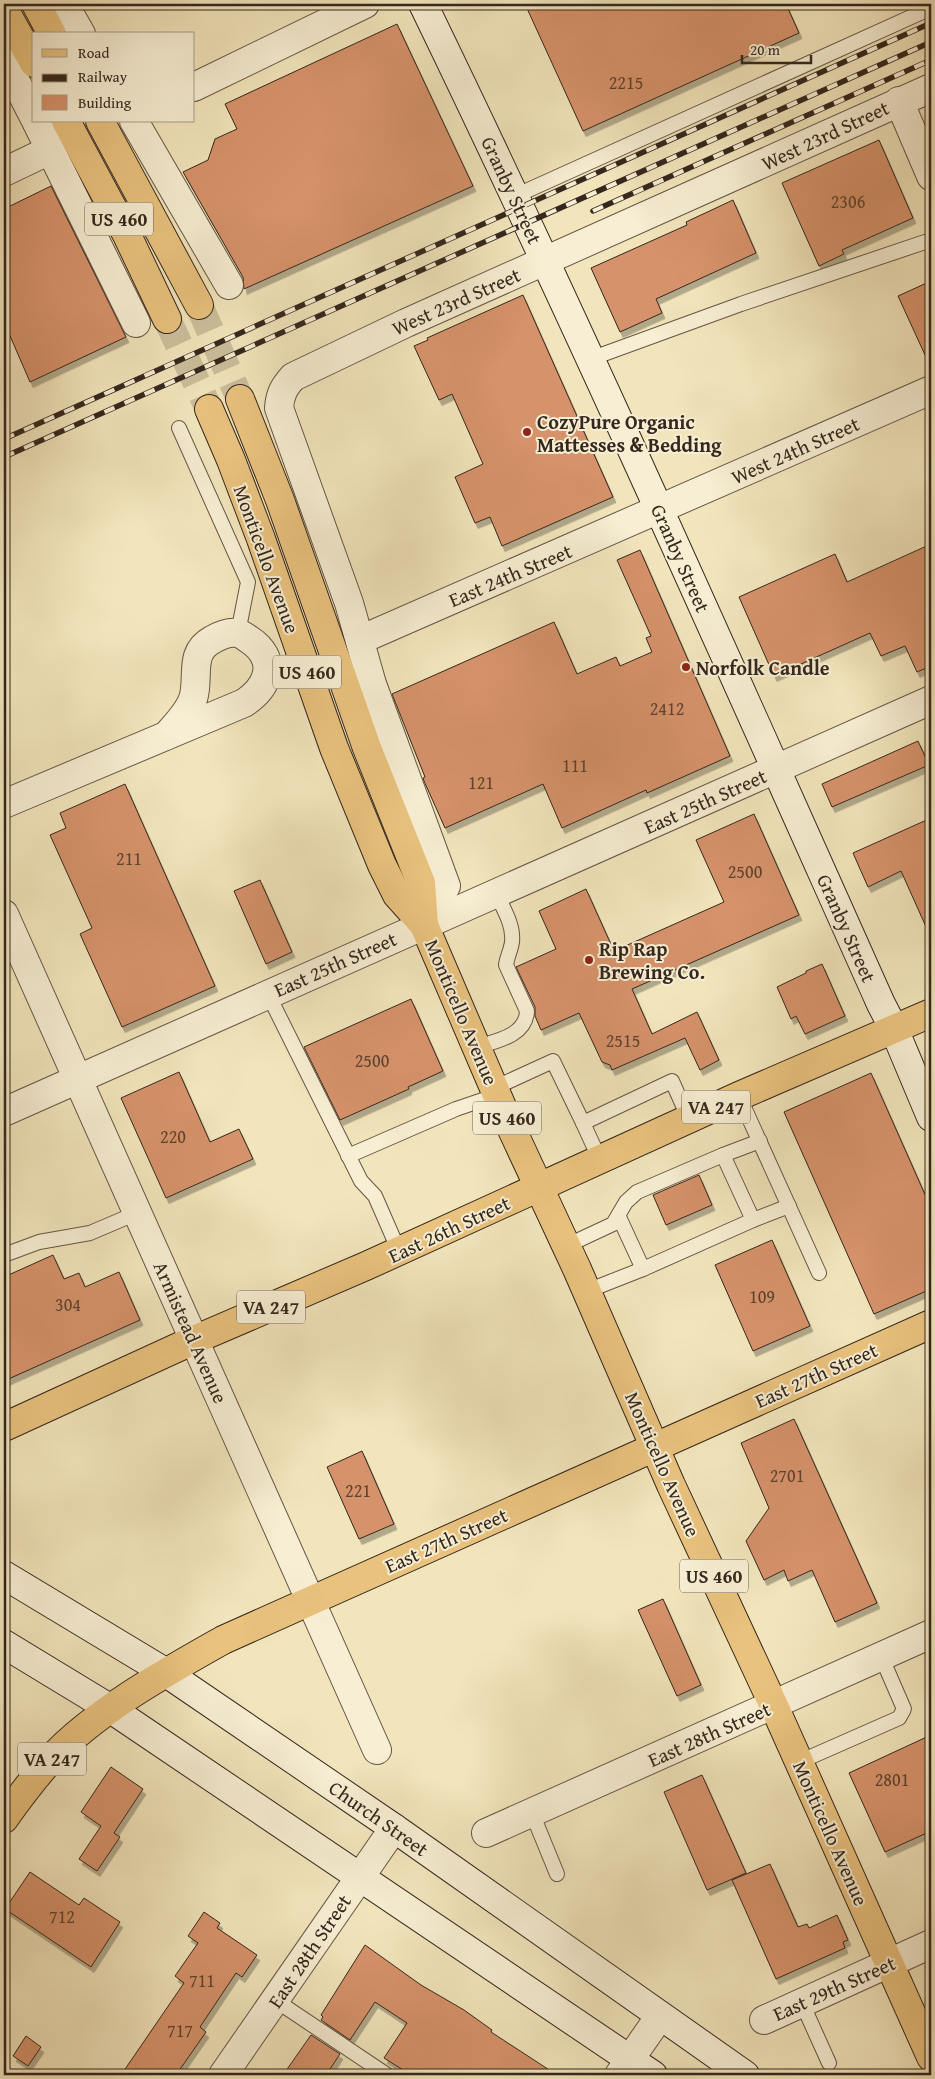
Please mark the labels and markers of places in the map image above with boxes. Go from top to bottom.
place label: CozyPure Organic Mattesses & Bedding [537,407,722,459]
marker: CozyPure Organic Mattesses & Bedding [521,426,533,438]
place label: Norfolk Candle [696,653,830,682]
marker: Norfolk Candle [680,661,692,673]
place label: Rip Rap Brewing Co. [599,934,705,986]
marker: Rip Rap Brewing Co. [583,954,595,966]

